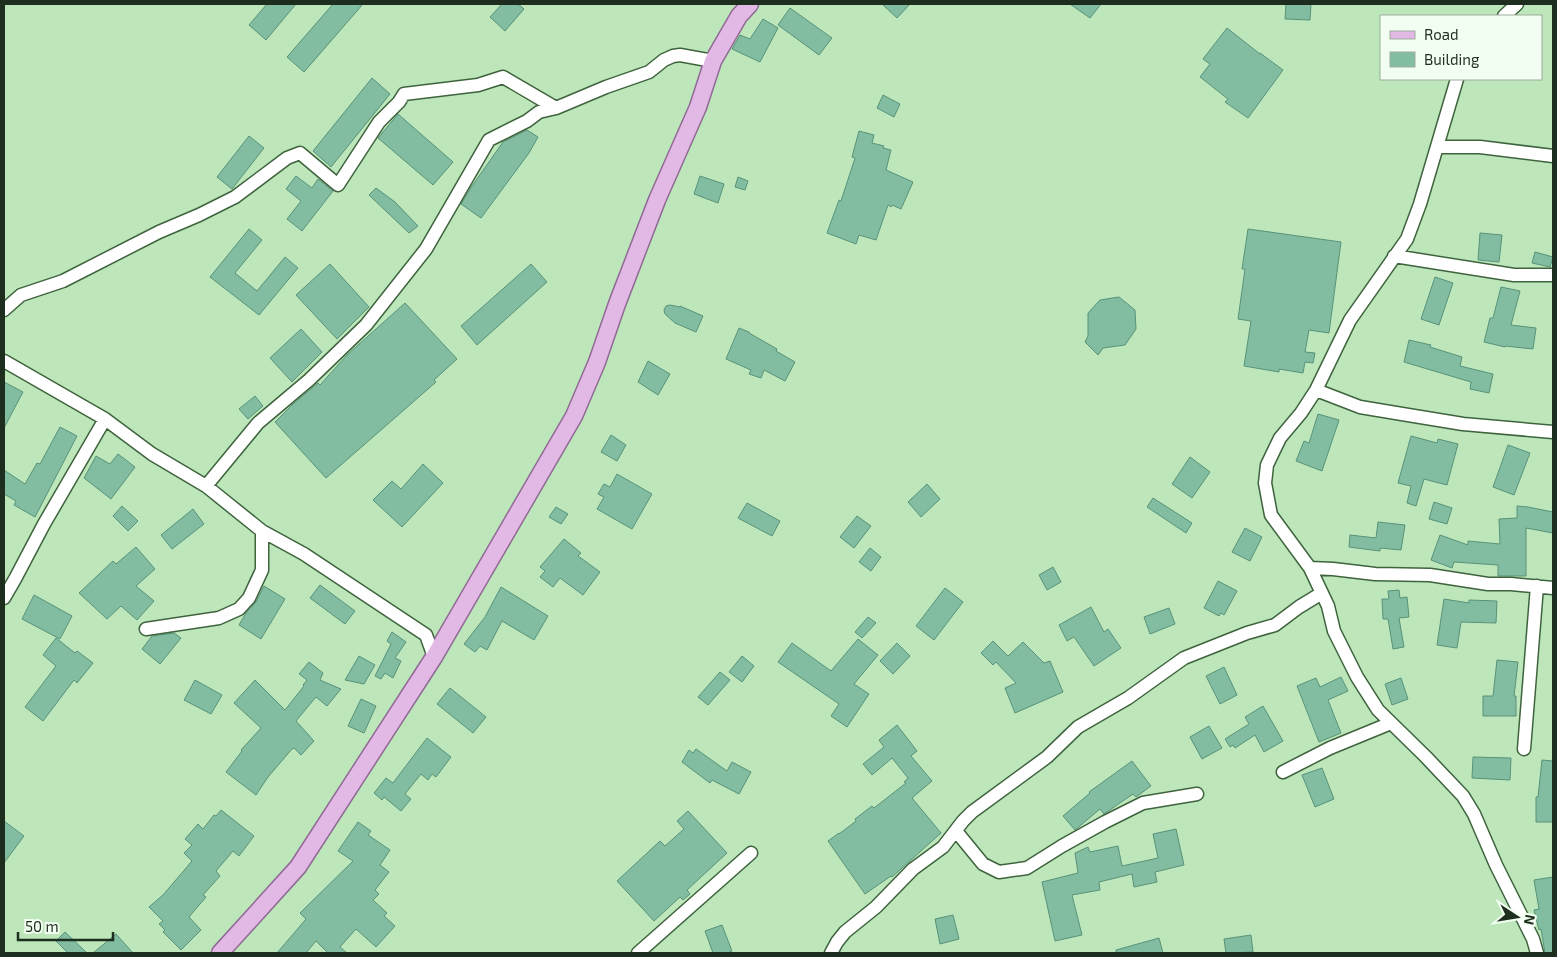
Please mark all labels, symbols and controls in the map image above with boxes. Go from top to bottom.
legend [1380,15,1542,80]
text: Road [1424,25,1459,43]
text: Building [1424,50,1480,68]
north arrow [1492,892,1542,942]
scale bar [18,910,112,942]
text: N [1521,913,1540,927]
text: 50 m [25,917,59,935]

